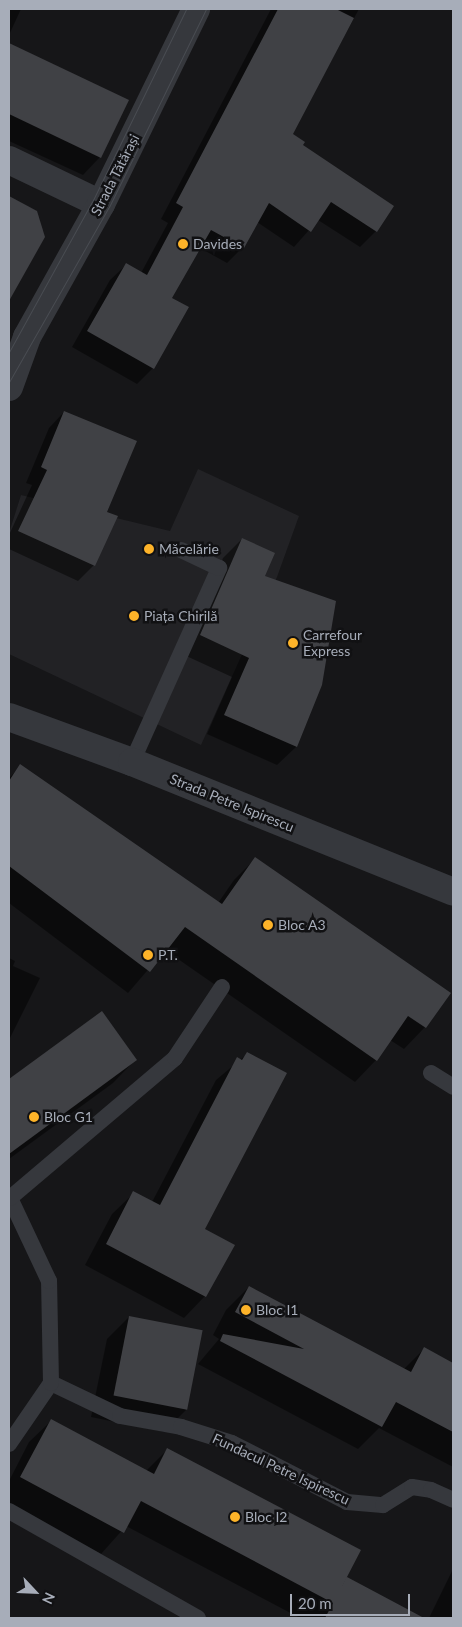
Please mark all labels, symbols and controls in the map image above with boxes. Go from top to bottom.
street label: Strada Tătărași [87,131,143,219]
place label: Davides [193,236,242,252]
marker: Davides [177,238,189,250]
place label: Măcelărie [159,541,219,557]
marker: Măcelărie [143,543,155,555]
place label: Piața Chirilă [144,608,217,624]
marker: Piața Chirilă [128,610,140,622]
place label: Carrefour Express [303,627,362,660]
marker: Carrefour Express [287,637,299,649]
street label: Strada Petre Ispirescu [167,770,297,836]
place label: Bloc A3 [278,917,326,933]
marker: Bloc A3 [262,919,274,931]
place label: P.T. [158,947,178,963]
marker: P.T. [142,949,154,961]
place label: Bloc G1 [44,1109,93,1125]
marker: Bloc G1 [28,1111,40,1123]
place label: Bloc I1 [256,1302,298,1318]
marker: Bloc I1 [240,1304,252,1316]
street label: Fundacul Petre Ispirescu [210,1430,352,1508]
place label: Bloc I2 [245,1509,287,1525]
marker: Bloc I2 [229,1511,241,1523]
north arrow [10,1567,60,1617]
scale bar [292,1584,412,1616]
text: N [39,1590,59,1607]
text: 20 m [298,1594,332,1612]

